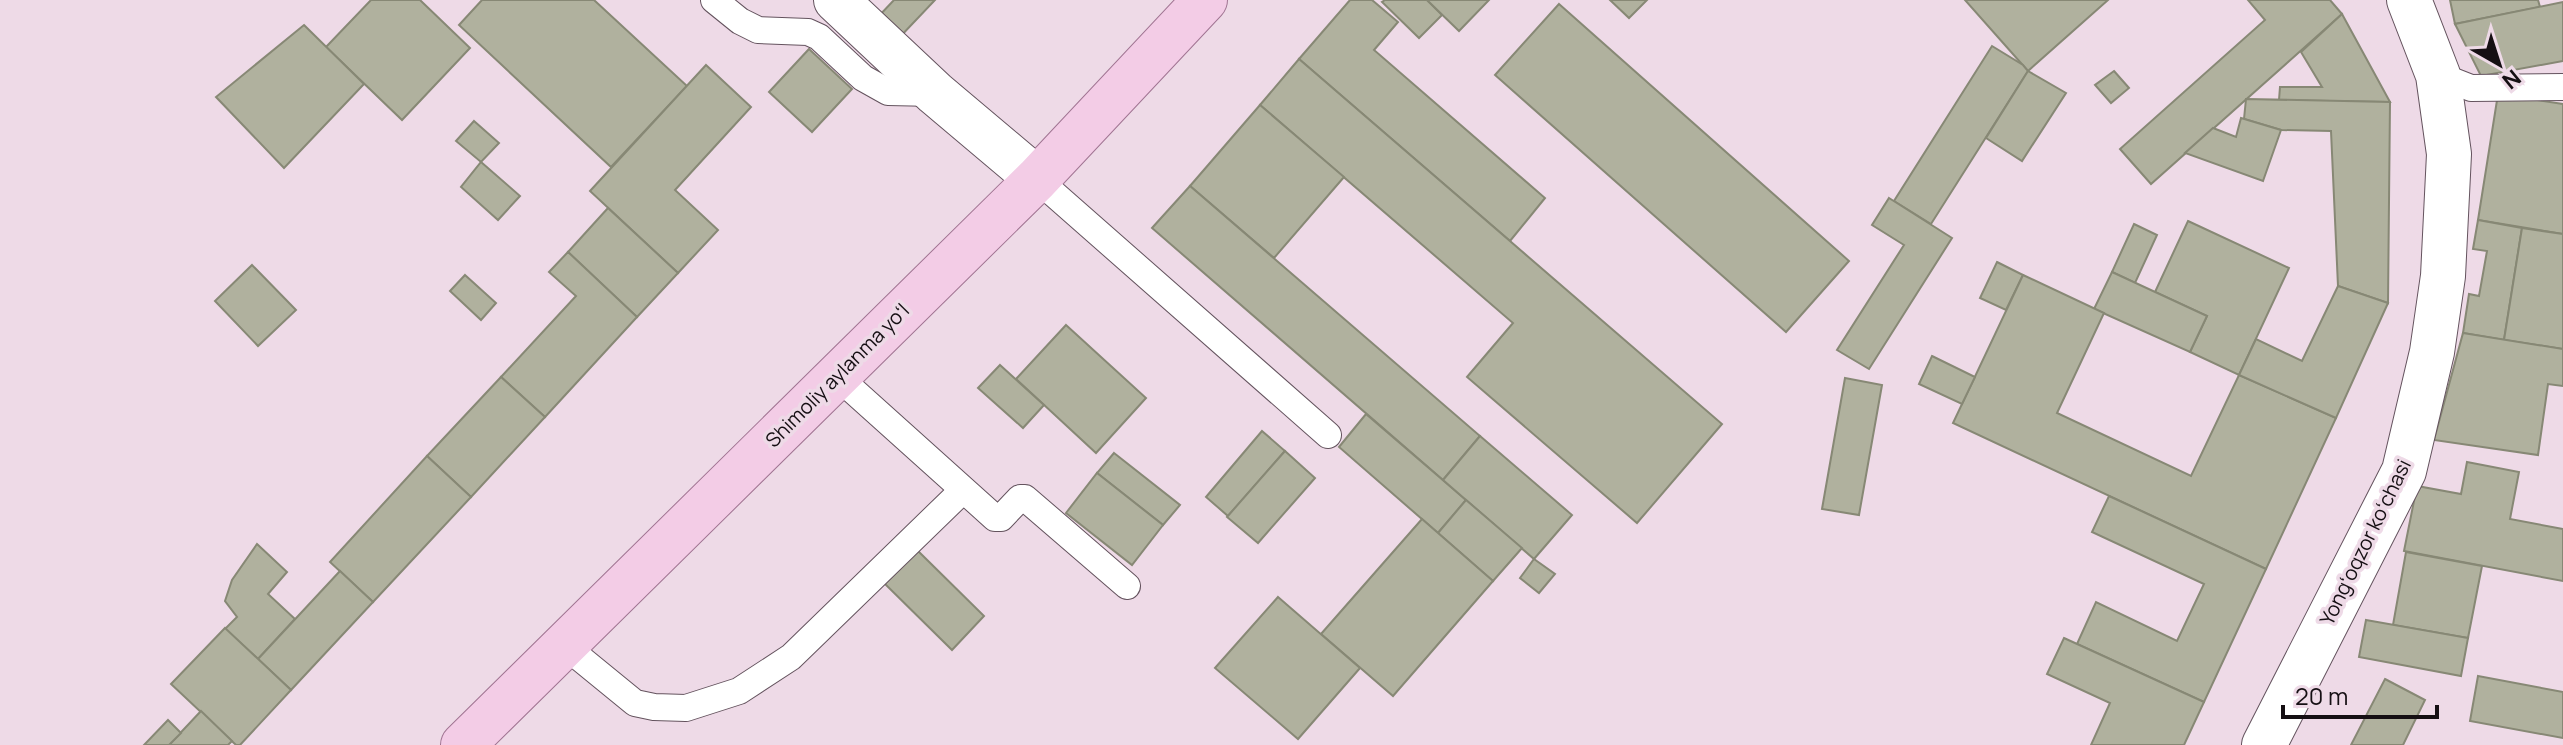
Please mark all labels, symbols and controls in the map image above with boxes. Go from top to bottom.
north arrow [2459,24,2539,104]
text: N [2496,63,2527,96]
street label: Shimoliy aylanma yoʻl [759,297,915,453]
street label: Yongʻoqzor koʻchasi [2313,455,2417,629]
scale bar [2283,669,2437,719]
text: 20 m [2295,679,2348,712]

